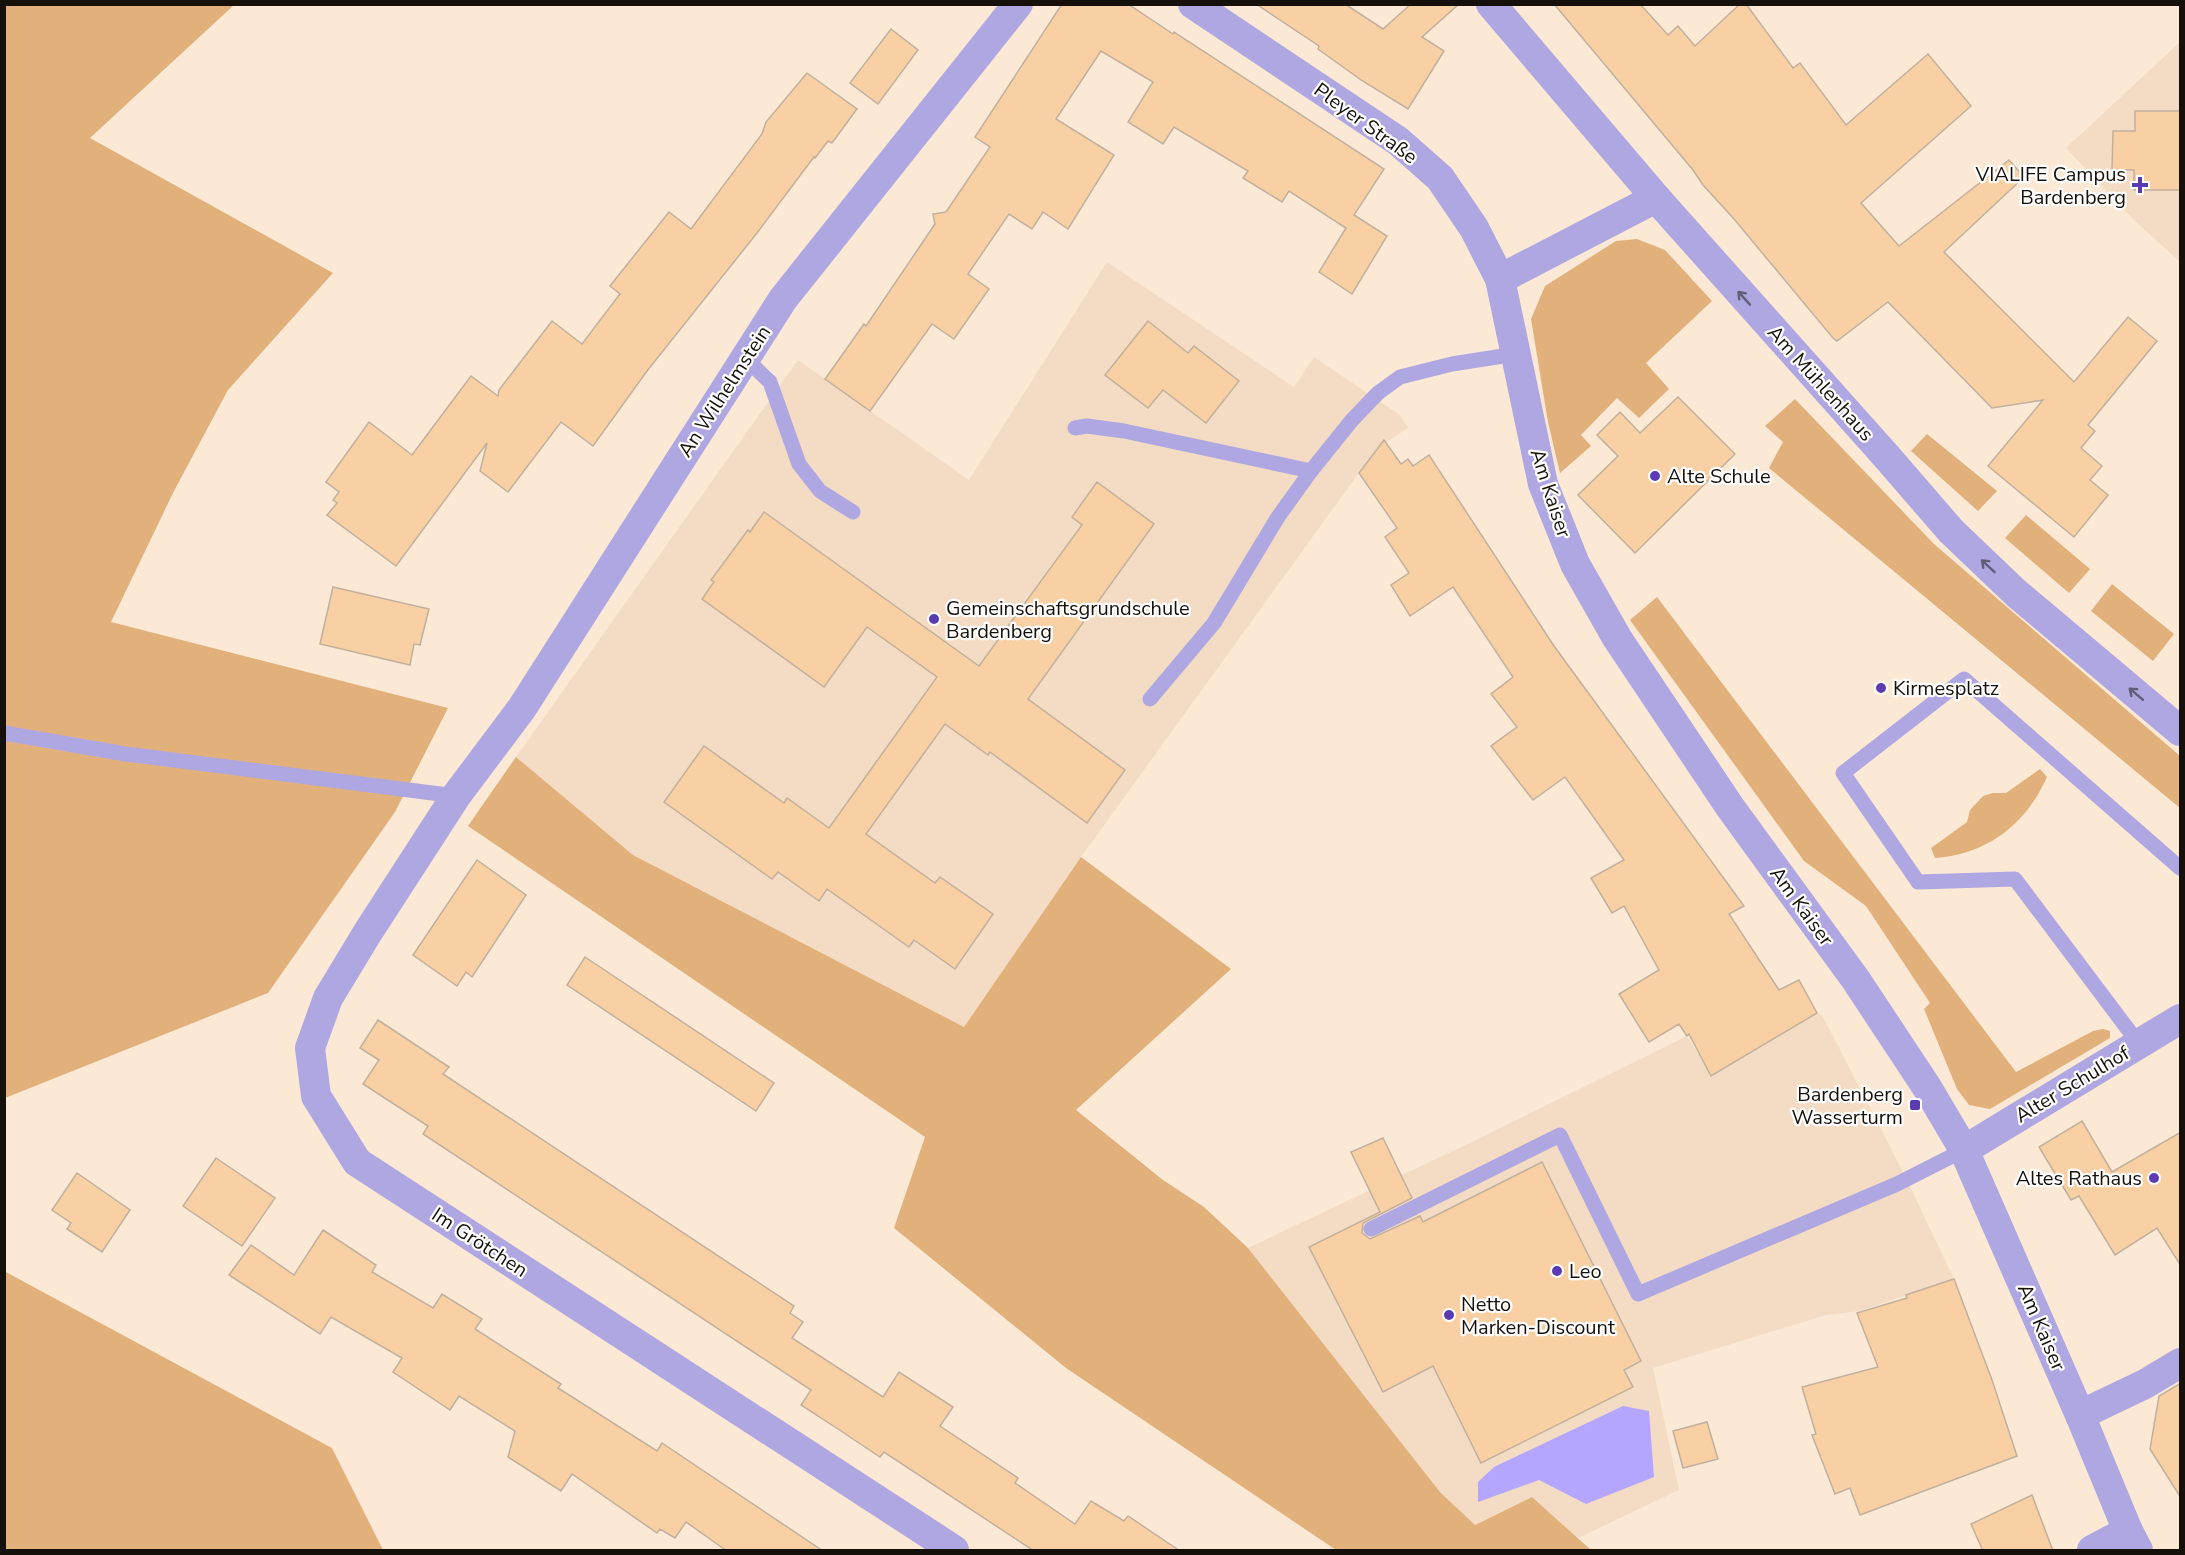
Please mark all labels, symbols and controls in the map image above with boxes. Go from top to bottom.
street label: Pleyer Straße [1308,77,1423,170]
place label: VIALIFE Campus Bardenberg [1974,161,2126,211]
marker: VIALIFE Campus Bardenberg [2131,176,2149,194]
one-way arrow [1737,291,1751,306]
street label: An Wilhelmstein [672,320,777,462]
street label: Am Mühlenhaus [1761,320,1880,447]
street label: Am Kaiser [1523,445,1578,541]
place label: Alte Schule [1667,463,1771,490]
marker: Alte Schule [1648,469,1662,483]
one-way arrow [1981,560,1996,574]
place label: Gemeinschaftsgrundschule Bardenberg [946,595,1190,645]
marker: Gemeinschaftsgrundschule Bardenberg [927,612,941,626]
place label: Kirmesplatz [1893,675,1999,702]
marker: Kirmesplatz [1874,681,1888,695]
one-way arrow [2128,687,2144,700]
street label: Am Kaiser [1764,861,1840,951]
street label: Alter Schulhof [2010,1039,2135,1129]
place label: Bardenberg Wasserturm [1791,1081,1903,1131]
marker: Bardenberg Wasserturm [1908,1098,1922,1112]
place label: Altes Rathaus [2016,1165,2142,1192]
marker: Altes Rathaus [2147,1171,2161,1185]
street label: Im Grötchen [426,1201,533,1284]
place label: Leo [1569,1258,1602,1285]
marker: Leo [1550,1264,1564,1278]
street label: Am Kaiser [2011,1280,2072,1375]
place label: Netto Marken-Discount [1461,1291,1616,1341]
marker: Netto Marken-Discount [1442,1308,1456,1322]

